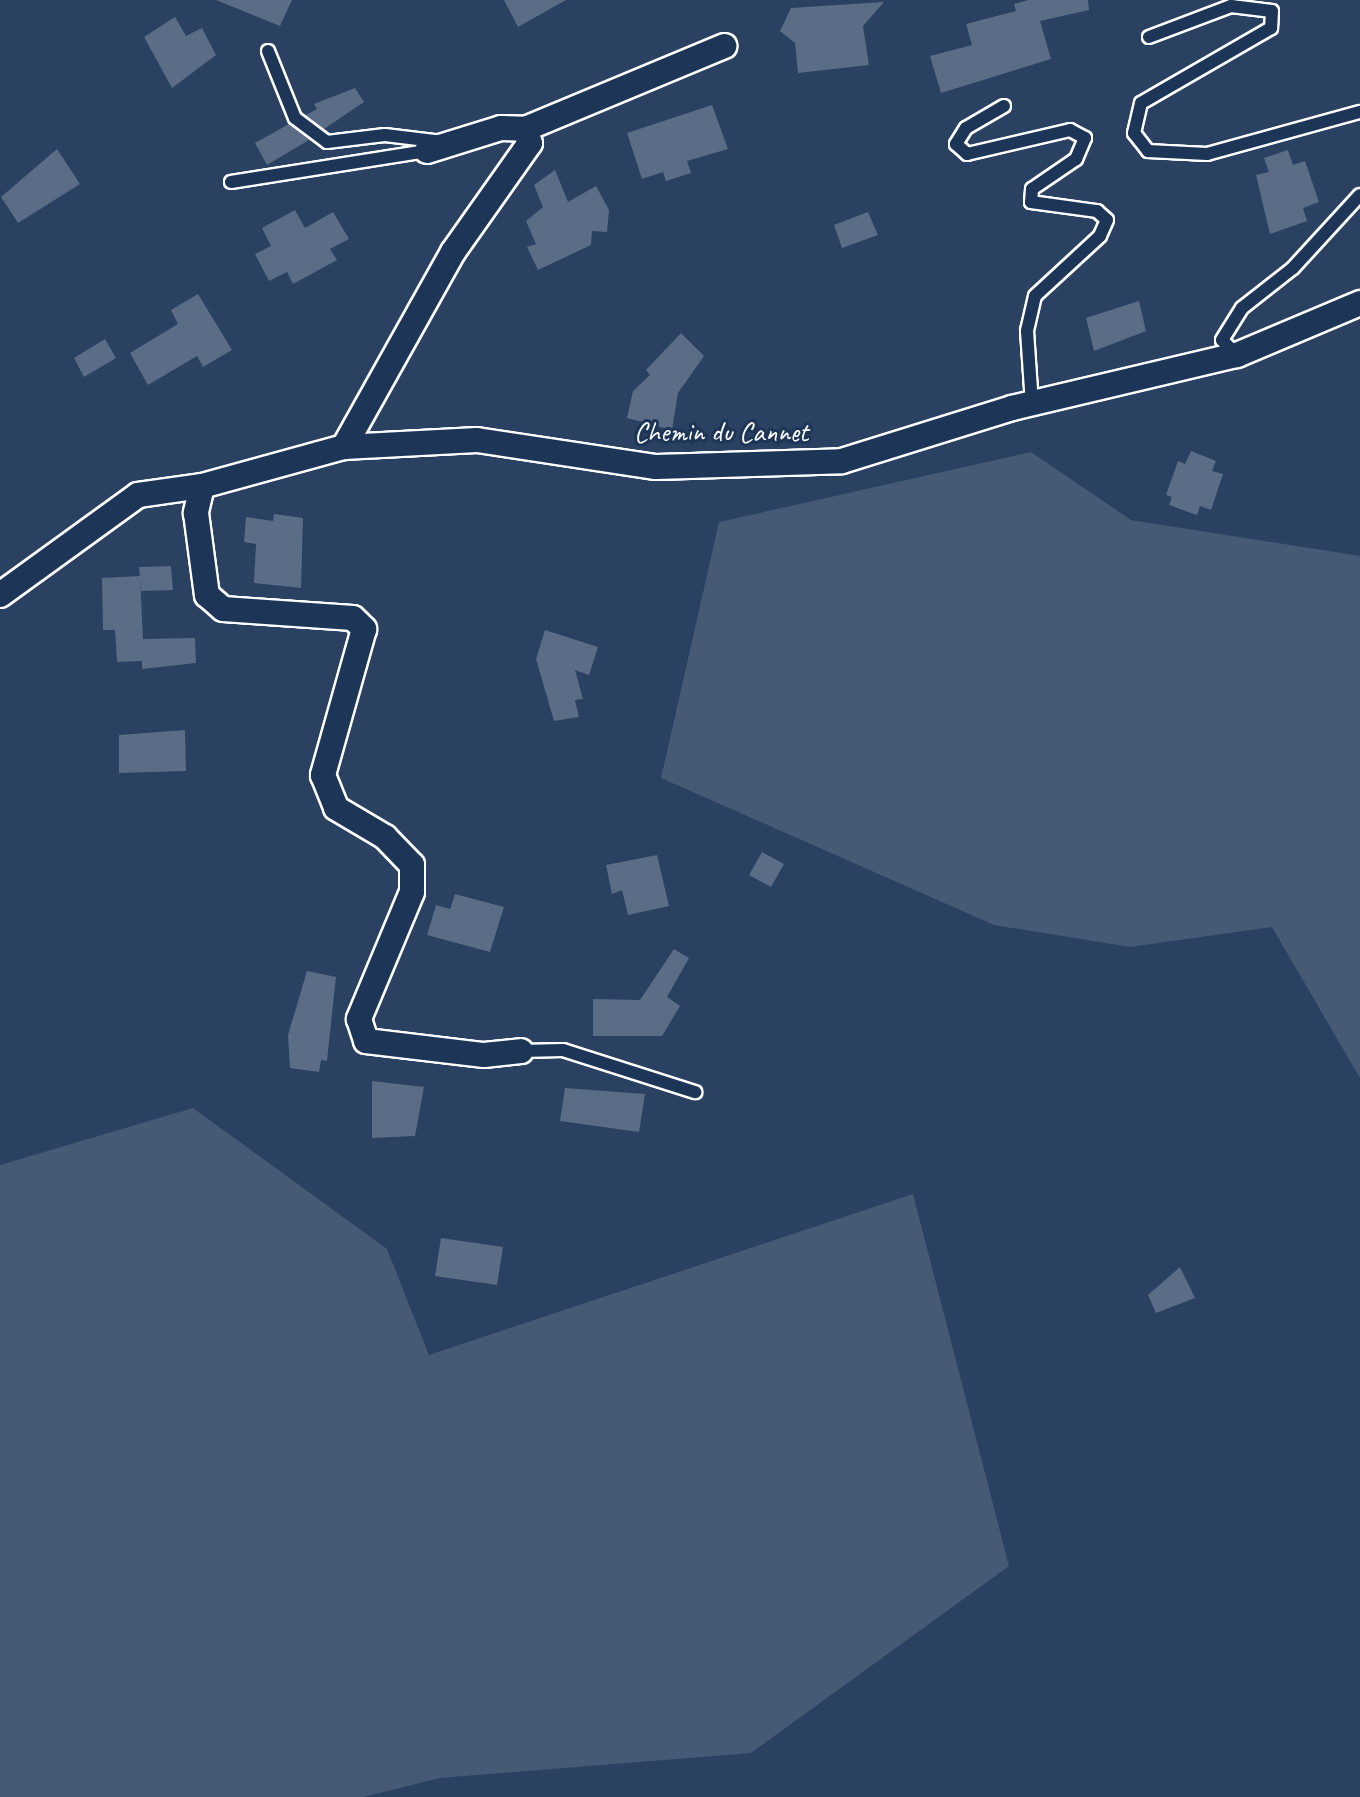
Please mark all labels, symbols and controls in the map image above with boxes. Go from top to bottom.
street label: Chemin du Cannet [634,415,808,449]

